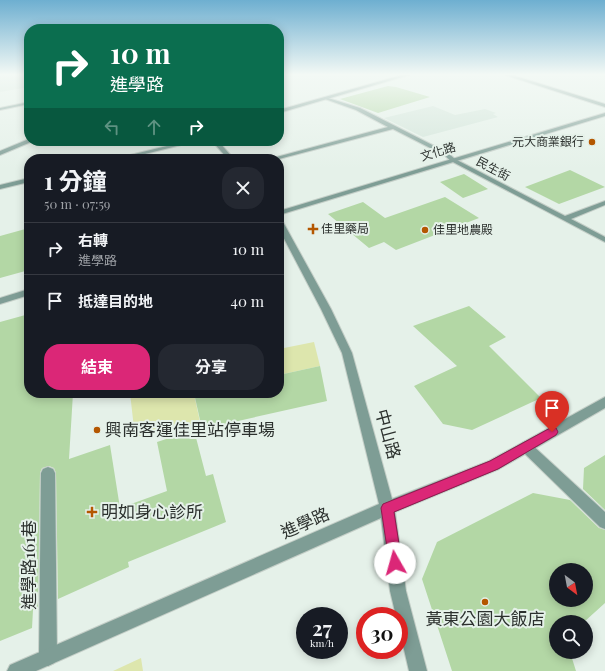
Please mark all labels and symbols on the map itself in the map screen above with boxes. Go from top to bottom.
place label: 元大商業銀行 [512,133,584,149]
marker: 元大商業銀行 [587,137,597,147]
street label: 文化路 [418,138,457,164]
street label: 民生街 [474,153,513,184]
place label: 佳里藥局 [321,220,369,236]
place label: 佳里地農殿 [433,221,493,237]
marker: 佳里藥局 [308,224,318,234]
marker: 佳里地農殿 [420,225,430,235]
pin [535,391,569,432]
street label: 中山路 [372,406,406,461]
place label: 興南客運佳里站停車場 [105,418,275,440]
marker: 興南客運佳里站停車場 [92,425,102,435]
place label: 明如身心診所 [101,500,203,522]
street label: 進學路 [277,502,332,543]
marker: 明如身心診所 [86,506,98,518]
street label: 進學路161巷 [17,520,39,610]
position arrow [374,542,416,584]
north arrow [549,563,593,607]
marker: 黃東公園大飯店 [480,597,490,607]
speed limit sign: 30 [356,607,408,659]
place label: 黃東公園大飯店 [426,607,545,629]

